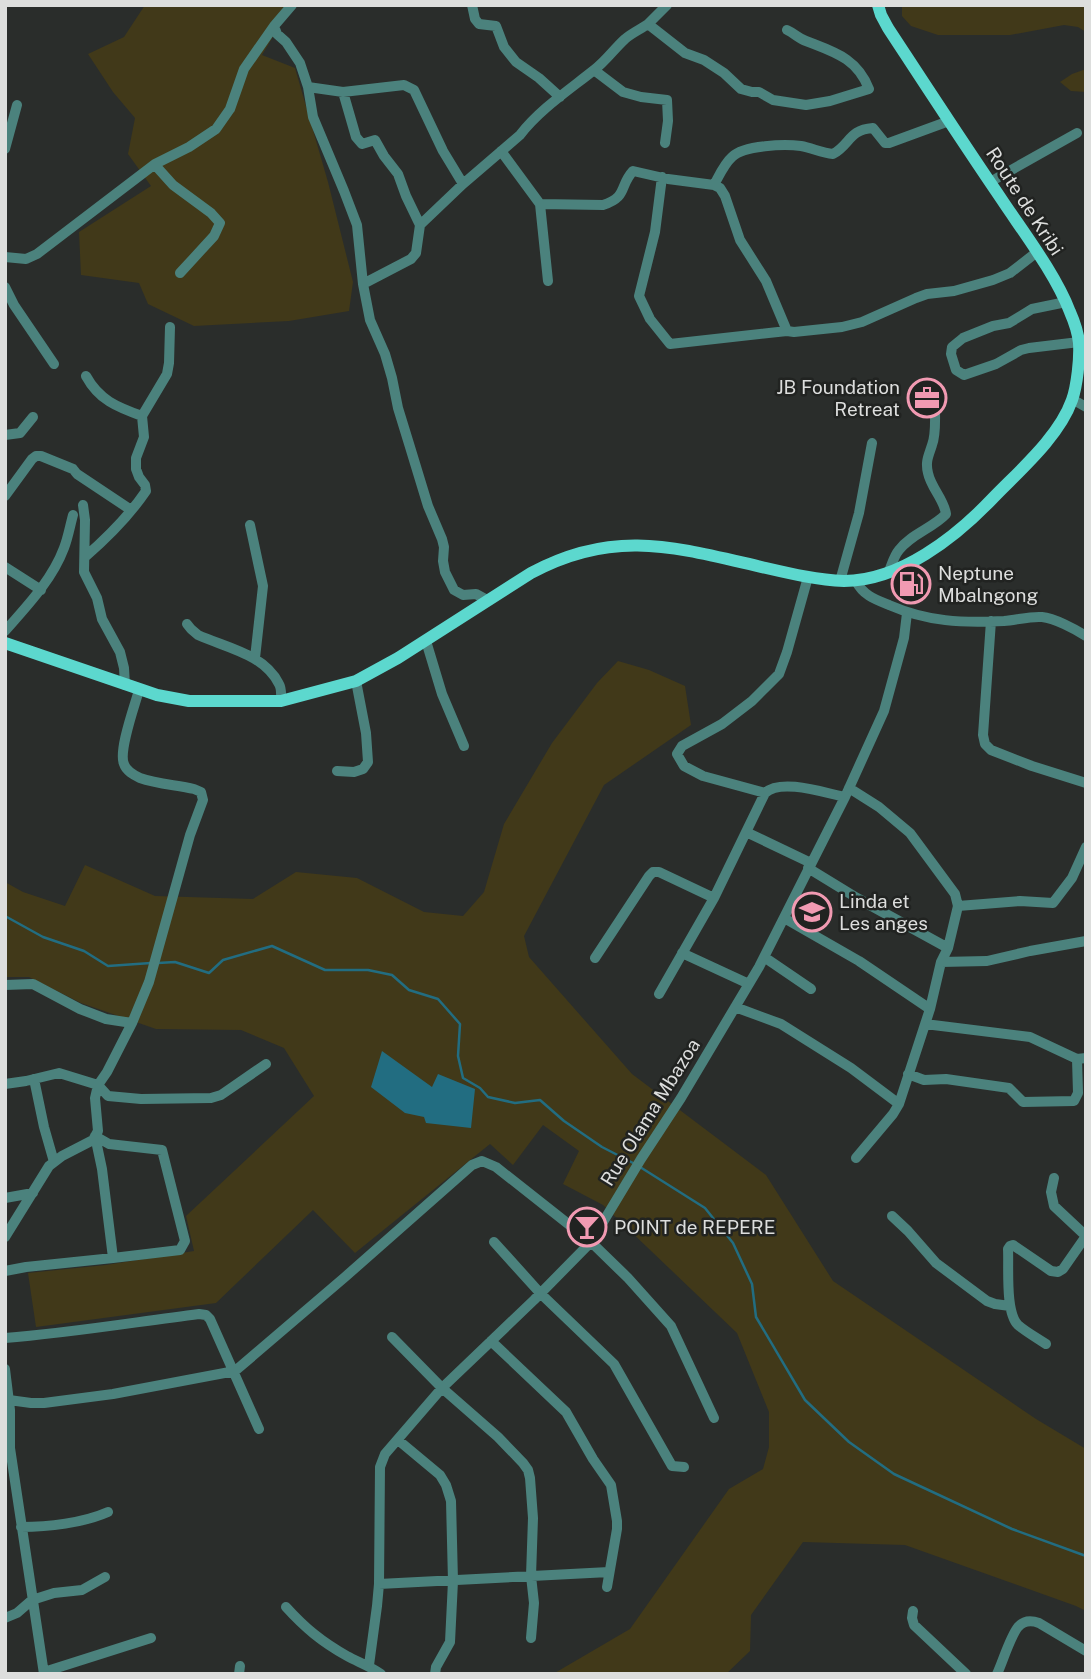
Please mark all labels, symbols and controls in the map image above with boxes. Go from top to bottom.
street label: Route de Kribi [982,143,1068,259]
place label: JB Foundation Retreat [776,376,900,420]
office icon: JB Foundation Retreat [906,377,948,419]
place label: Neptune Mbalngong [938,562,1038,606]
fuel station icon: Neptune Mbalngong [890,563,932,605]
place label: Linda et Les anges [839,890,928,934]
school or university icon: Linda et Les anges [791,891,833,933]
street label: Rue Olama Mbazoa [596,1034,704,1190]
bar icon: POINT de REPERE [566,1206,608,1248]
place label: POINT de REPERE [614,1216,775,1238]

